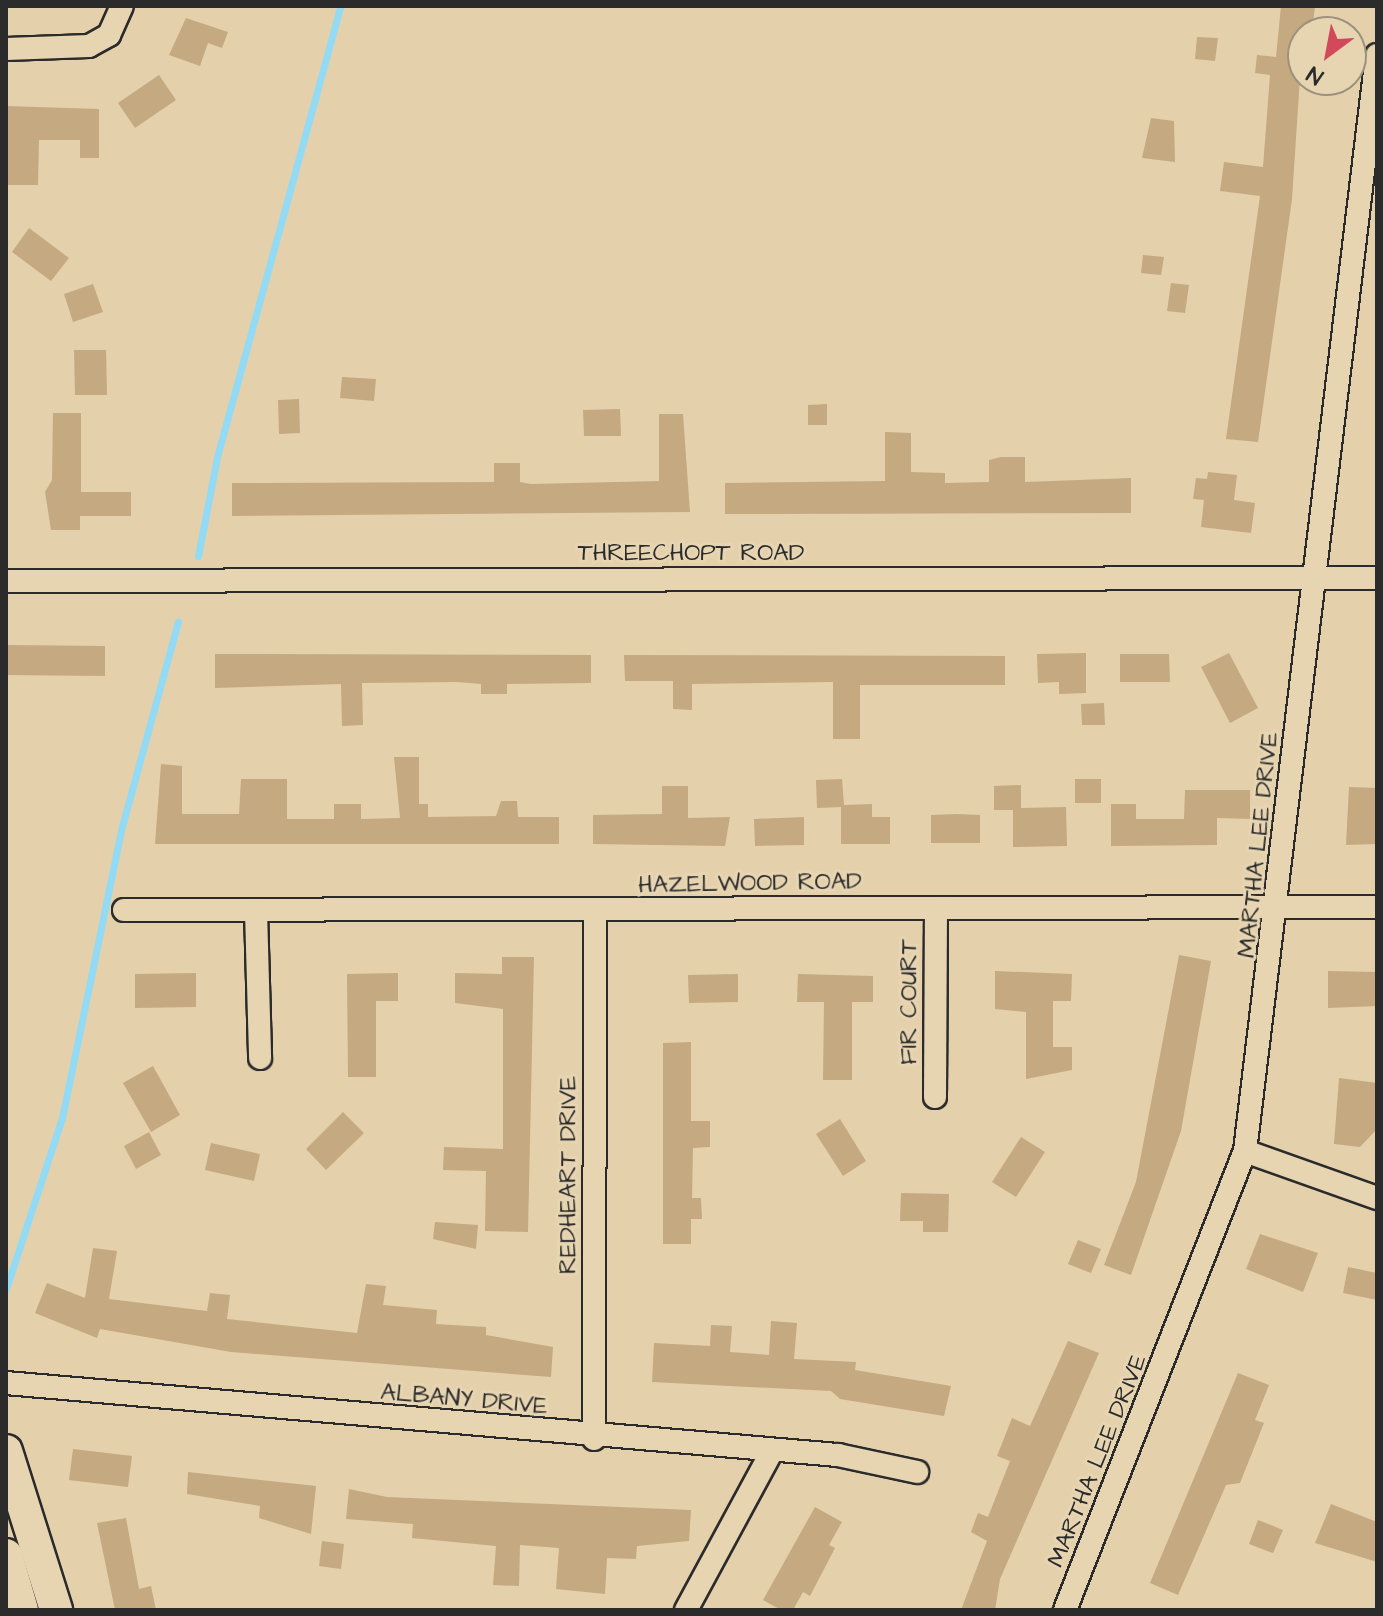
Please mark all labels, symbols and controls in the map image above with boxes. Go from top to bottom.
north arrow [1287,16,1367,96]
text: N [1301,58,1329,92]
street label: THREECHOPT ROAD [578,540,804,568]
street label: MARTHA LEE DRIVE [1233,731,1285,959]
street label: HAZELWOOD ROAD [638,868,862,900]
street label: FIR COURT [896,939,924,1065]
street label: REDHEART DRIVE [555,1076,583,1274]
street label: MARTHA LEE DRIVE [1042,1350,1154,1572]
street label: ALBANY DRIVE [379,1378,549,1422]

